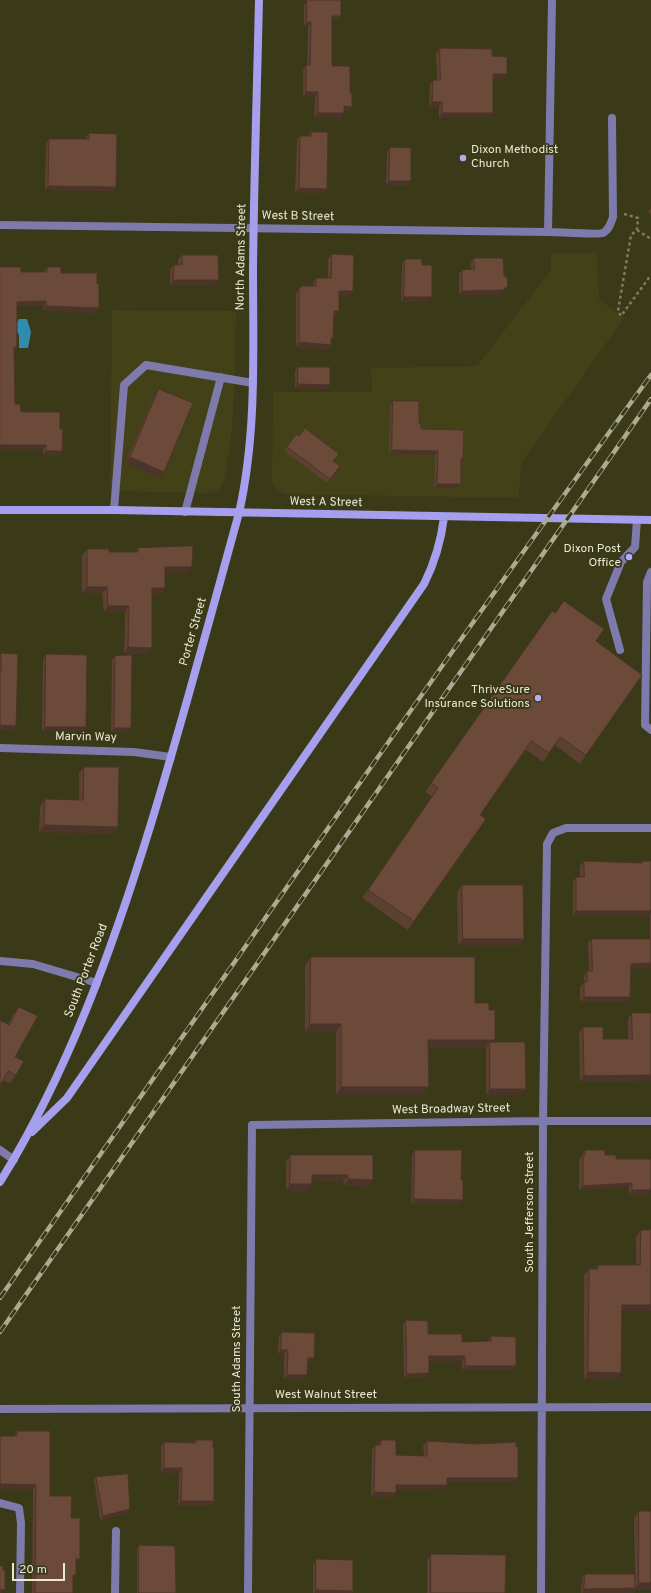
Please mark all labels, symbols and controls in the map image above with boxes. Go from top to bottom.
place label: Dixon Methodist Church [471,144,558,172]
marker: Dixon Methodist Church [458,153,468,163]
street label: North Adams Street [234,204,250,310]
street label: West B Street [261,209,335,225]
street label: West A Street [289,495,363,511]
place label: Dixon Post Office [563,543,621,571]
marker: Dixon Post Office [624,552,634,562]
street label: Porter Street [177,596,211,668]
place label: ThriveSure Insurance Solutions [424,684,530,712]
marker: ThriveSure Insurance Solutions [533,693,543,703]
street label: Marvin Way [55,730,117,746]
street label: South Porter Road [62,922,112,1020]
street label: West Broadway Street [392,1102,510,1118]
street label: South Jefferson Street [524,1151,538,1273]
street label: South Adams Street [231,1305,245,1413]
street label: West Walnut Street [275,1389,377,1403]
scale bar [14,1555,67,1581]
text: 20 m [19,1562,47,1578]

